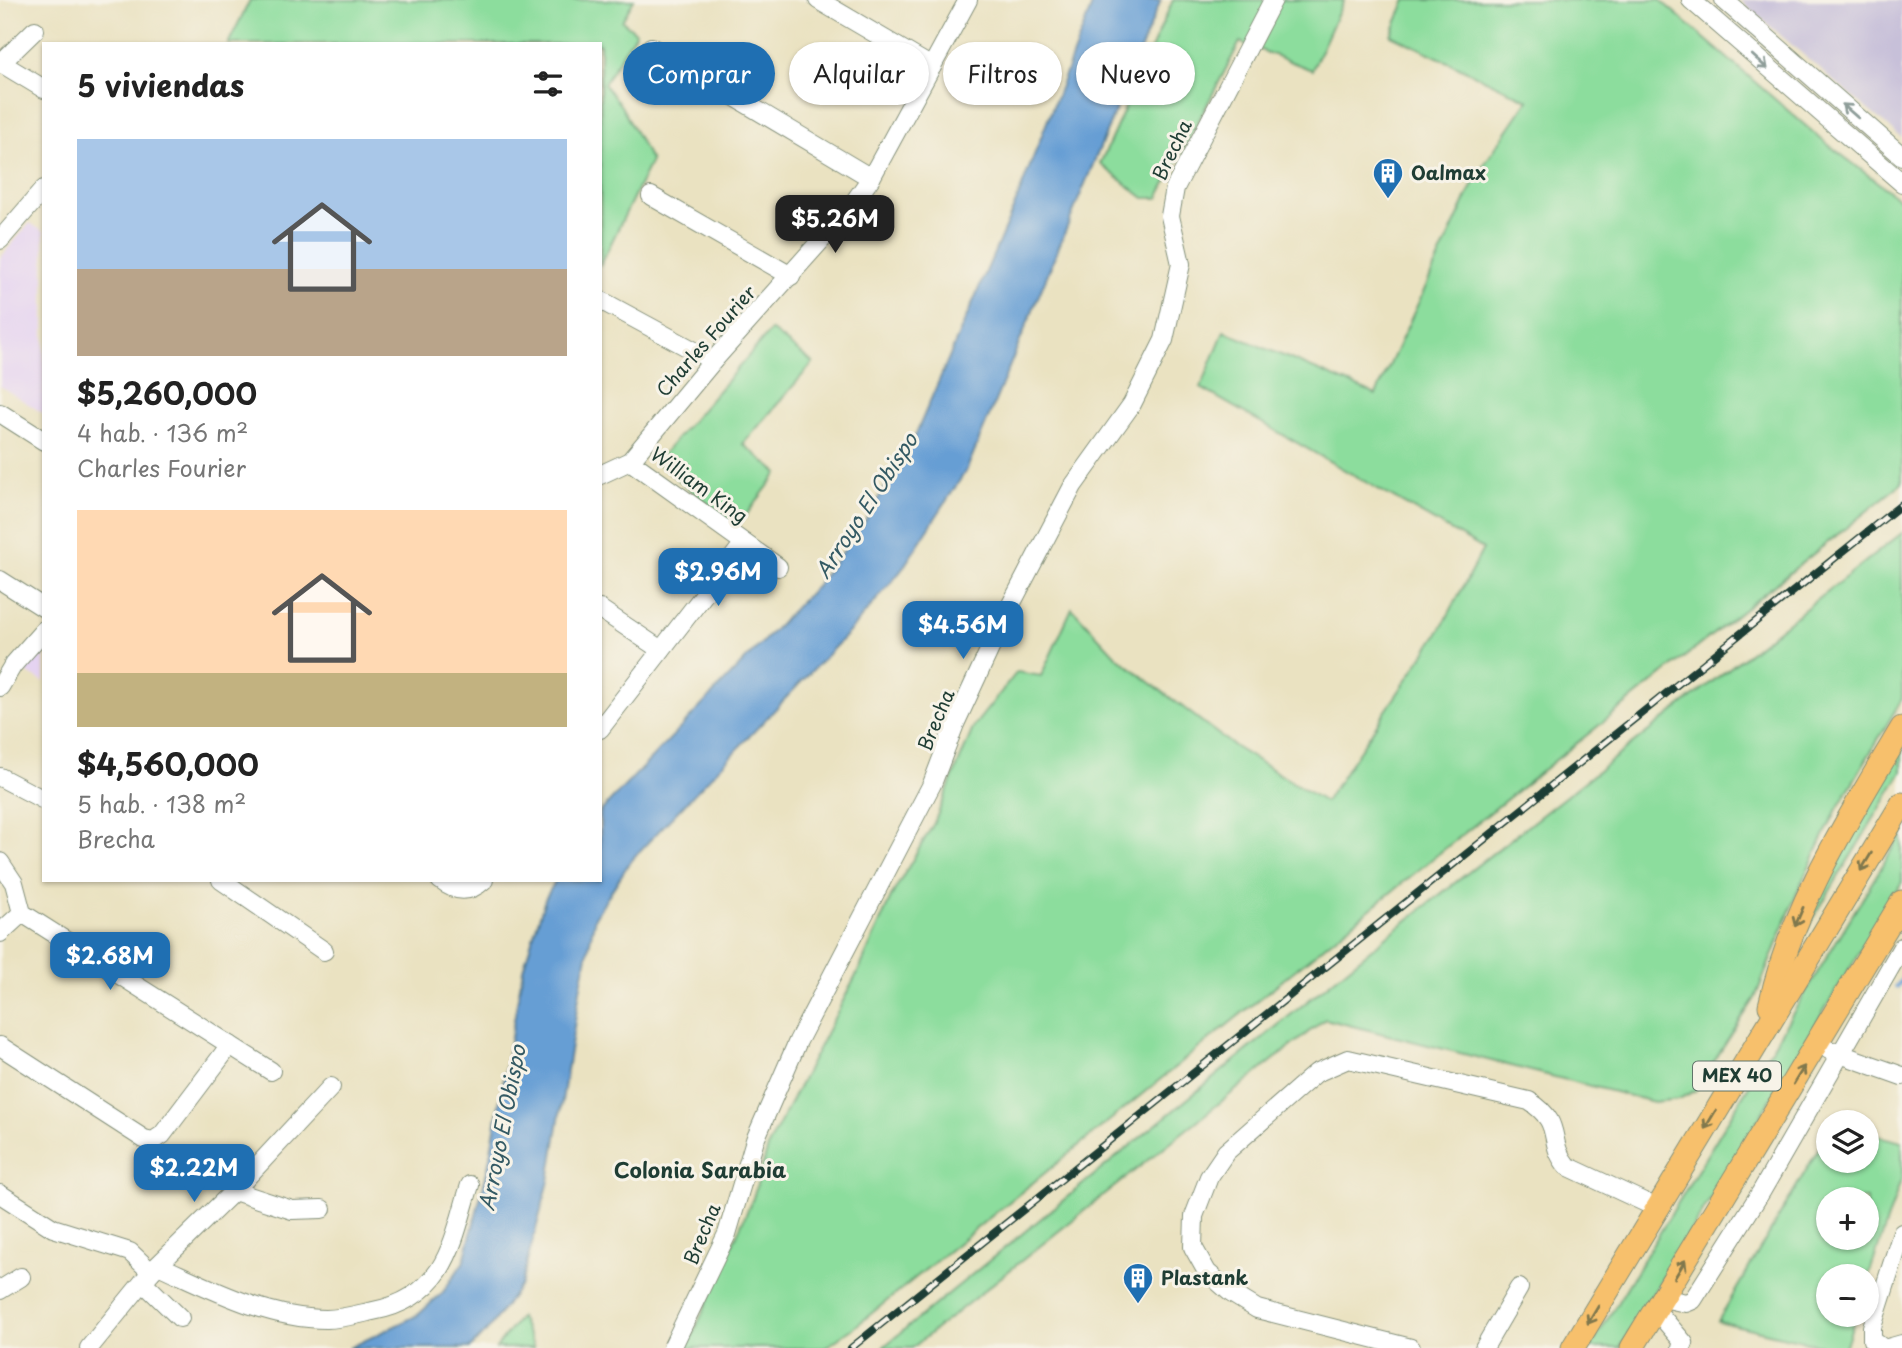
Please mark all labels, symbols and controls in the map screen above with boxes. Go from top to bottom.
chip: Comprar [623,42,775,105]
chip: Alquilar [789,42,929,105]
chip: Filtros [943,42,1062,105]
chip: Nuevo [1076,42,1195,105]
one-way arrow [1751,53,1768,70]
text: 5 viviendas [77,62,244,107]
icon: filters [529,65,567,103]
one-way arrow [1841,103,1859,119]
street label: Brecha [1144,114,1198,185]
building icon: Oalmax [1371,156,1405,200]
place label: Oalmax [1411,158,1486,186]
icon: home [259,184,385,310]
pin: $5.26M [778,196,892,255]
text: $5.26M [791,200,879,235]
street label: Charles Fourier [649,278,762,402]
text: $5,260,000 [77,370,257,415]
text: 4 hab. · 136 m² [77,415,248,450]
water label: Arroyo El Obispo [806,425,925,584]
street label: William King [645,439,754,529]
text: Charles Fourier [77,450,246,485]
pin: $2.96M [661,548,775,608]
text: $2.96M [674,553,762,588]
icon: home [259,555,385,681]
pin: $4.56M [906,602,1020,661]
text: $4.56M [918,606,1008,641]
street label: Brecha [910,684,961,755]
text: $4,560,000 [77,741,259,786]
text: 5 hab. · 138 m² [77,786,246,821]
text: Brecha [77,821,155,856]
one-way arrow [1859,852,1873,872]
one-way arrow [1792,906,1805,927]
pin: $2.68M [53,932,167,992]
text: $2.68M [66,937,154,972]
water label: Arroyo El Obispo [469,1041,533,1213]
road number: MEX 40 [1693,1062,1781,1091]
one-way arrow [1792,1065,1806,1085]
one-way arrow [1703,1109,1717,1129]
map controls [1816,1110,1879,1327]
button: layers [1816,1110,1879,1173]
pin: $2.22M [137,1144,251,1204]
text: $2.22M [150,1149,238,1184]
district label: Colonia Sarabia [614,1153,786,1185]
button: + [1816,1187,1879,1250]
street label: Brecha [676,1198,727,1269]
one-way arrow [1673,1260,1688,1279]
building icon: Plastank [1121,1261,1155,1305]
place label: Plastank [1161,1263,1249,1291]
button: − [1816,1264,1879,1327]
one-way arrow [1586,1304,1600,1324]

